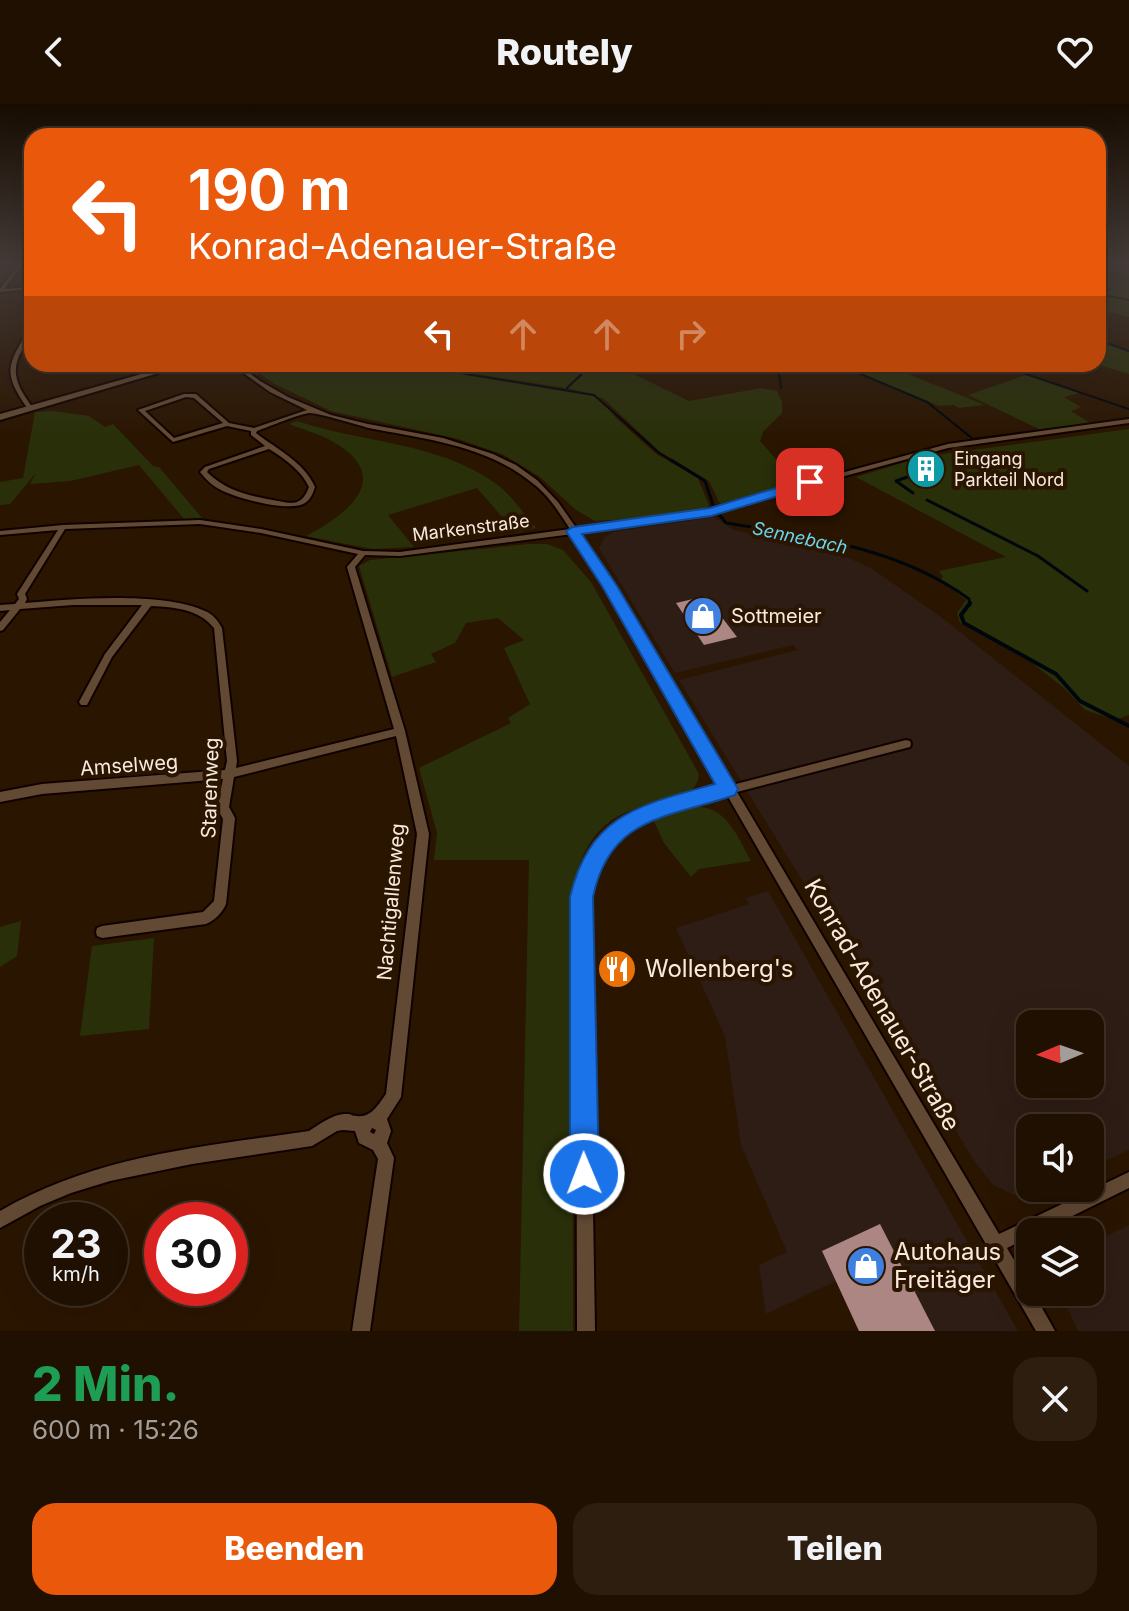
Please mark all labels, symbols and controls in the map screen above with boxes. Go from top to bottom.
icon: back [32,30,76,74]
text: Routely [496,30,633,74]
icon: heart [1053,30,1097,74]
text: 190 m [188,156,351,224]
icon: left [56,160,160,264]
text: Konrad-Adenauer-Straße [188,224,617,268]
icon: left [417,312,461,356]
icon: ahead [501,312,545,356]
icon: ahead [585,312,629,356]
icon: right [669,312,713,356]
pin [776,448,844,516]
building icon: Eingang Parkteil Nord [905,448,947,490]
place label: Eingang Parkteil Nord [954,448,1064,490]
icon: arrive [788,460,832,504]
street label: Markenstraße [411,510,531,545]
water label: Sennebach [751,517,850,558]
shop icon: Sottmeier [682,595,724,637]
place label: Sottmeier [731,604,822,628]
street label: Starenweg [196,737,224,839]
street label: Amselweg [79,750,179,780]
street label: Nachtigallenweg [372,822,410,982]
street label: Konrad-Adenauer-Straße [798,874,966,1136]
restaurant icon: Wollenberg's [596,948,638,990]
place label: Wollenberg's [645,954,794,983]
north arrow [1016,1010,1104,1098]
map controls [1016,1010,1104,1306]
button: sound [1016,1114,1104,1202]
position arrow [542,1132,626,1216]
speed limit sign: 30 [144,1202,248,1306]
button: layers [1016,1218,1104,1306]
text: 23 [50,1219,102,1268]
place label: Autohaus Freitäger [894,1237,1001,1294]
shop icon: Autohaus Freitäger [845,1245,887,1287]
text: km/h [52,1262,100,1286]
text: 2 Min. [32,1354,179,1413]
button: close [1013,1357,1097,1441]
text: 600 m · 15:26 [32,1414,199,1445]
button: Beenden [32,1503,557,1595]
button: Teilen [573,1503,1097,1595]

